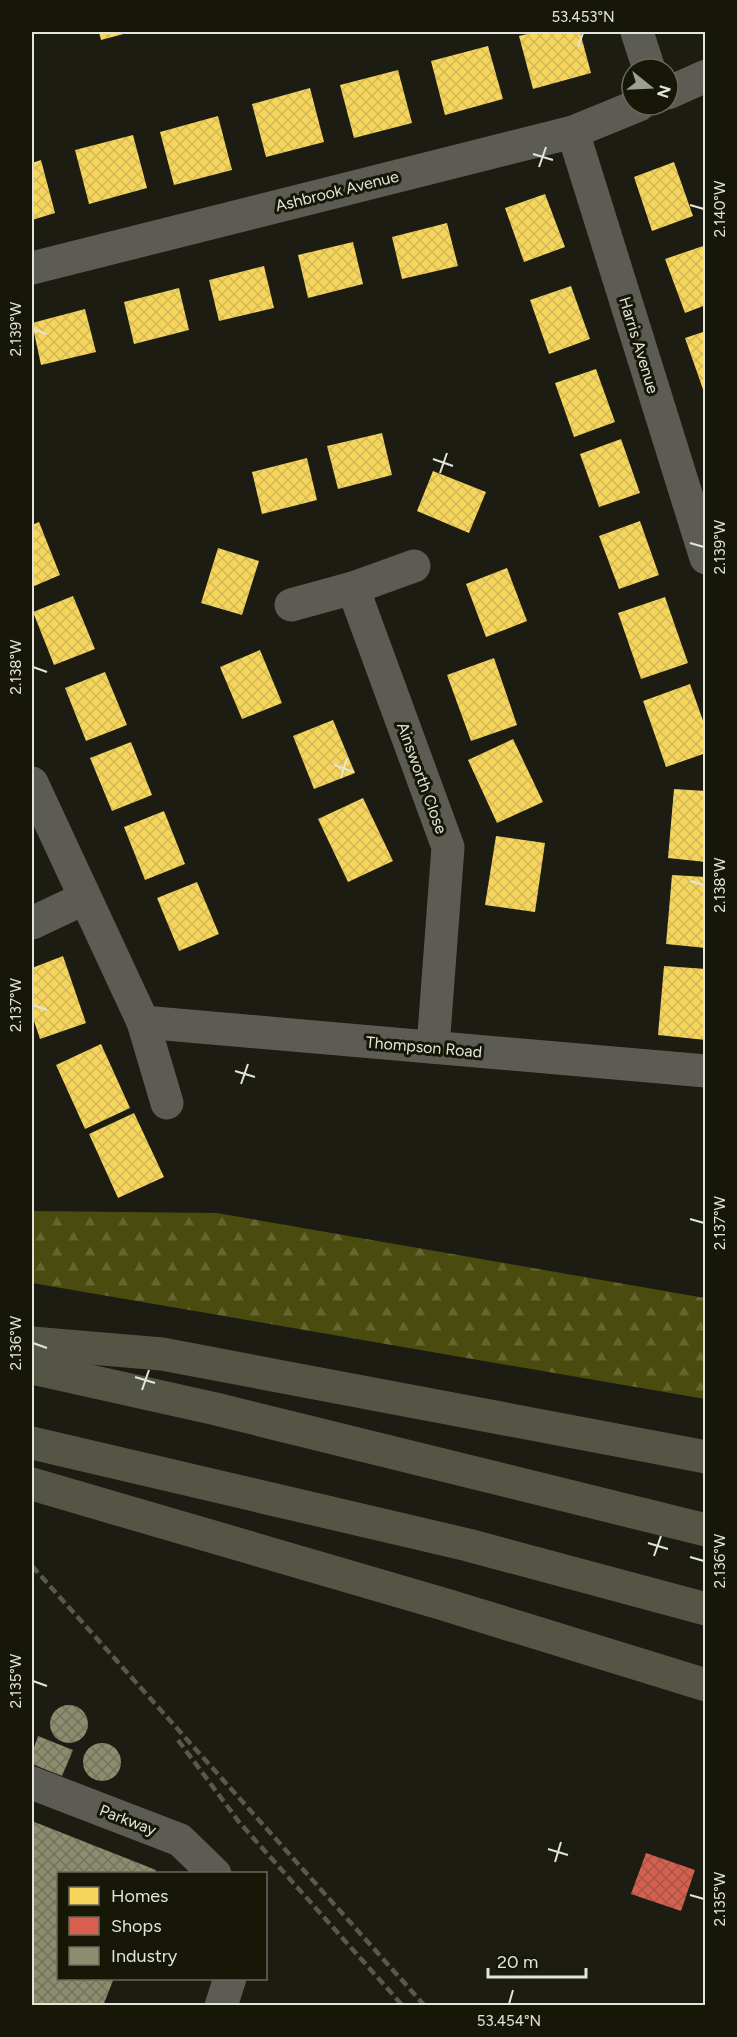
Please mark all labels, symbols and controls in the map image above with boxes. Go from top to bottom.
text: 53.453°N [551,8,615,26]
north arrow [620,57,680,117]
text: N [653,83,675,100]
street label: Ashbrook Avenue [273,166,401,216]
text: 2.140°W [711,180,729,237]
street label: Harris Avenue [615,294,663,396]
text: 2.139°W [7,301,25,356]
text: 2.139°W [711,519,729,574]
text: 2.138°W [7,639,25,695]
street label: Ainsworth Close [393,720,451,837]
text: 2.138°W [711,857,729,913]
text: 2.137°W [7,977,25,1032]
street label: Thompson Road [365,1032,483,1062]
text: 2.137°W [711,1195,729,1250]
text: 2.136°W [7,1315,25,1370]
text: 2.136°W [711,1533,729,1588]
text: 2.135°W [7,1653,25,1708]
street label: Parkway [97,1801,160,1840]
text: 2.135°W [711,1871,729,1926]
legend [57,1872,267,1980]
text: Homes [111,1885,169,1907]
text: Shops [111,1915,162,1937]
scale bar [488,1941,586,1979]
text: Industry [111,1945,178,1967]
text: 20 m [497,1951,538,1973]
text: 53.454°N [477,2012,541,2030]

